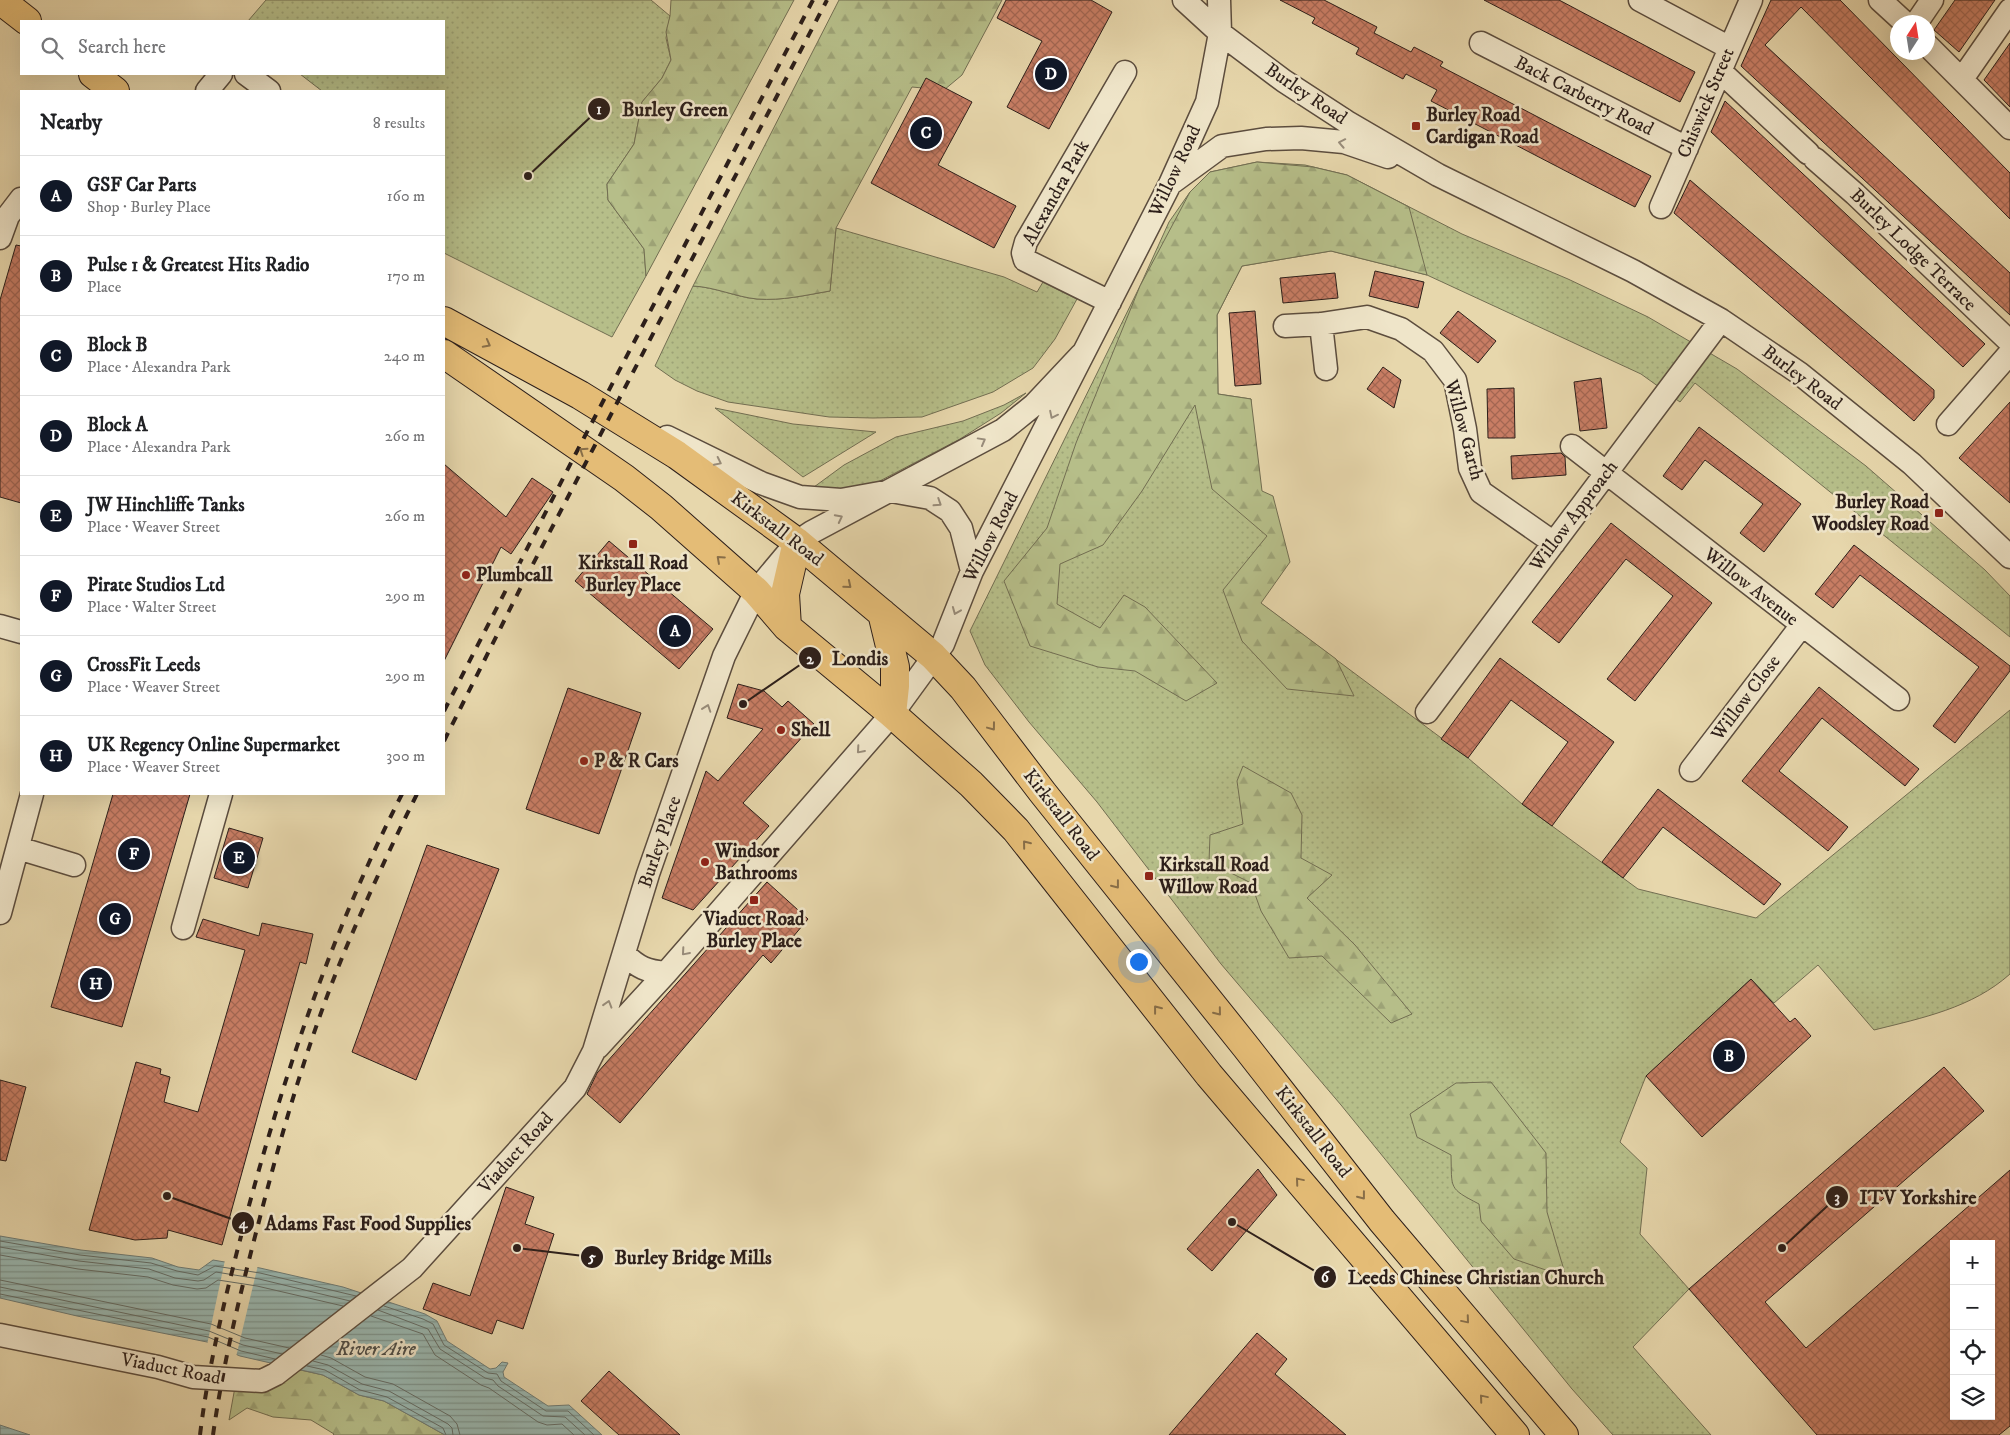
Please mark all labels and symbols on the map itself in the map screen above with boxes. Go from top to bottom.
north arrow [1890,15,1935,60]
street label: Chiswick Street [1672,44,1740,162]
street label: Back Carberry Road [1511,51,1658,141]
pin: D [1035,55,1067,93]
street label: Burley Road [1261,58,1352,130]
callout: Burley Green [587,91,738,126]
text: Burley Green [622,98,729,123]
text: 1 [596,100,602,119]
place label: Burley Road Cardigan Road [1426,104,1539,149]
pin: C [910,114,942,152]
marker: Burley Road Cardigan Road [1410,120,1422,132]
street label: Willow Road [1143,121,1206,221]
street label: Alexandra Park [1018,136,1095,250]
one-way arrow [1338,138,1347,149]
street label: Burley Lodge Terrace [1845,184,1981,316]
one-way arrow [481,338,490,348]
street label: Burley Road [1757,340,1847,416]
street label: Willow Garth [1439,376,1489,483]
one-way arrow [1048,410,1059,419]
one-way arrow [977,437,986,447]
one-way arrow [580,448,589,457]
one-way arrow [713,456,722,466]
street label: Willow Approach [1524,456,1623,577]
street label: Kirkstall Road [726,487,828,572]
street label: Willow Road [958,487,1024,587]
place label: Burley Road Woodsley Road [1811,491,1930,536]
one-way arrow [932,497,941,506]
marker: Burley Road Woodsley Road [1933,507,1945,519]
one-way arrow [834,514,843,524]
marker: Kirkstall Road Burley Place [627,538,639,550]
street label: Willow Avenue [1698,542,1803,631]
place label: Kirkstall Road Burley Place [578,552,689,597]
one-way arrow [716,556,725,565]
place label: Plumbcall [476,564,553,587]
marker: Plumbcall [460,569,472,581]
one-way arrow [842,579,851,587]
one-way arrow [952,606,962,614]
pin: A [659,612,691,650]
callout: Londis [797,641,898,676]
text: Londis [832,647,888,672]
text: 2 [806,650,814,669]
street label: Willow Close [1706,651,1786,746]
one-way arrow [701,705,711,713]
place label: Shell [791,719,830,742]
one-way arrow [987,721,995,730]
marker: Shell [775,724,787,736]
one-way arrow [857,745,866,754]
place label: P & R Cars [594,750,679,773]
marker: P & R Cars [578,755,590,767]
street label: Kirkstall Road [1018,765,1104,866]
street label: Burley Place [634,793,686,891]
pin: F [118,835,150,873]
pin: E [223,839,255,877]
place label: Windsor Bathrooms [714,840,798,885]
one-way arrow [1023,840,1032,849]
place label: Kirkstall Road Willow Road [1158,854,1269,899]
marker: Windsor Bathrooms [699,856,711,868]
marker: Kirkstall Road Willow Road [1143,870,1155,882]
one-way arrow [1111,879,1120,888]
marker: Viaduct Road Burley Place [748,894,760,906]
pin: G [99,900,131,938]
place label: Viaduct Road Burley Place [702,908,805,953]
one-way arrow [682,946,690,955]
your location [1126,949,1152,975]
pin: H [80,965,112,1003]
one-way arrow [603,1001,613,1009]
one-way arrow [1155,1006,1163,1015]
one-way arrow [1212,1006,1221,1015]
pin: B [1713,1037,1745,1075]
street label: Kirkstall Road [1270,1082,1356,1183]
street label: Viaduct Road [473,1107,559,1199]
one-way arrow [1295,1177,1304,1186]
callout: ITV Yorkshire [1825,1179,1987,1214]
text: ITV Yorkshire [1860,1186,1977,1211]
text: 3 [1834,1188,1840,1207]
one-way arrow [1357,1190,1365,1199]
callout: Adams Fast Food Supplies [230,1205,482,1240]
text: Adams Fast Food Supplies [264,1212,471,1237]
text: 4 [238,1214,249,1233]
callout: Burley Bridge Mills [580,1239,782,1274]
text: Burley Bridge Mills [614,1246,772,1271]
text: 5 [587,1248,596,1267]
callout: Leeds Chinese Christian Church [1313,1259,1614,1294]
text: Leeds Chinese Christian Church [1348,1266,1605,1291]
text: 6 [1321,1268,1330,1287]
one-way arrow [1461,1315,1470,1324]
water label: River Aire [335,1337,417,1362]
street label: Viaduct Road [118,1348,223,1390]
one-way arrow [1481,1395,1489,1404]

